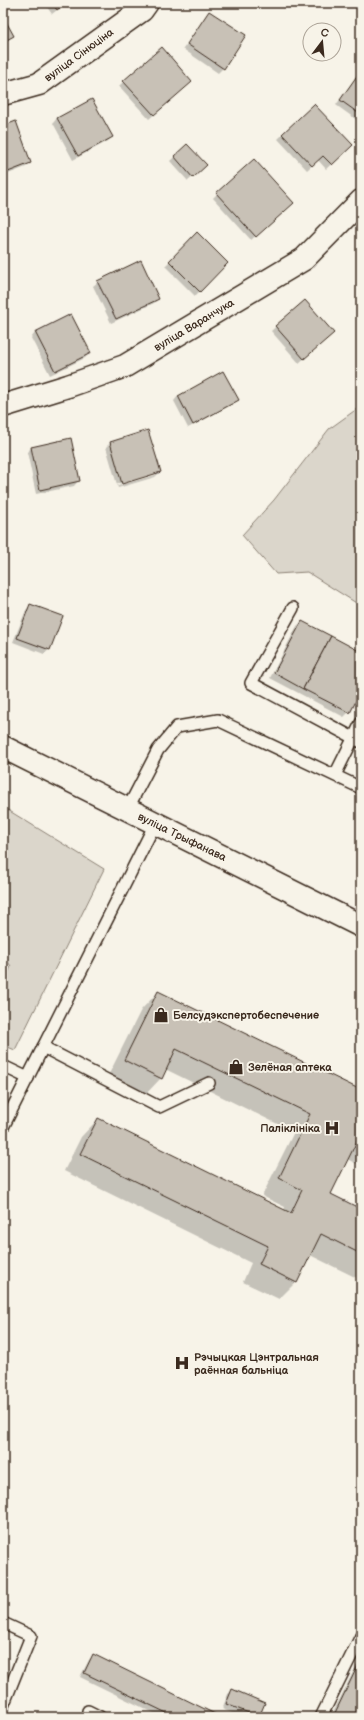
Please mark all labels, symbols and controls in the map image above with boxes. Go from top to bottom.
north arrow [302,22,342,62]
street label: вуліца Сінюціна [42,25,116,84]
text: С [319,26,330,40]
street label: вуліца Варанчука [152,296,237,354]
street label: вуліца Трыфанава [136,810,229,864]
shop icon: Белсудэкспертобеспечение [152,1006,170,1024]
place label: Белсудэкспертобеспечение [173,1009,319,1022]
shop icon: Зелёная аптека [227,1058,245,1076]
place label: Зелёная аптека [248,1061,332,1074]
hospital icon: Паліклініка [323,1119,341,1137]
place label: Паліклініка [260,1122,321,1135]
place label: Рэчыцкая Цэнтральная раённая бальніца [194,1351,319,1377]
hospital icon: Рэчыцкая Цэнтральная раённая бальніца [173,1354,191,1372]

